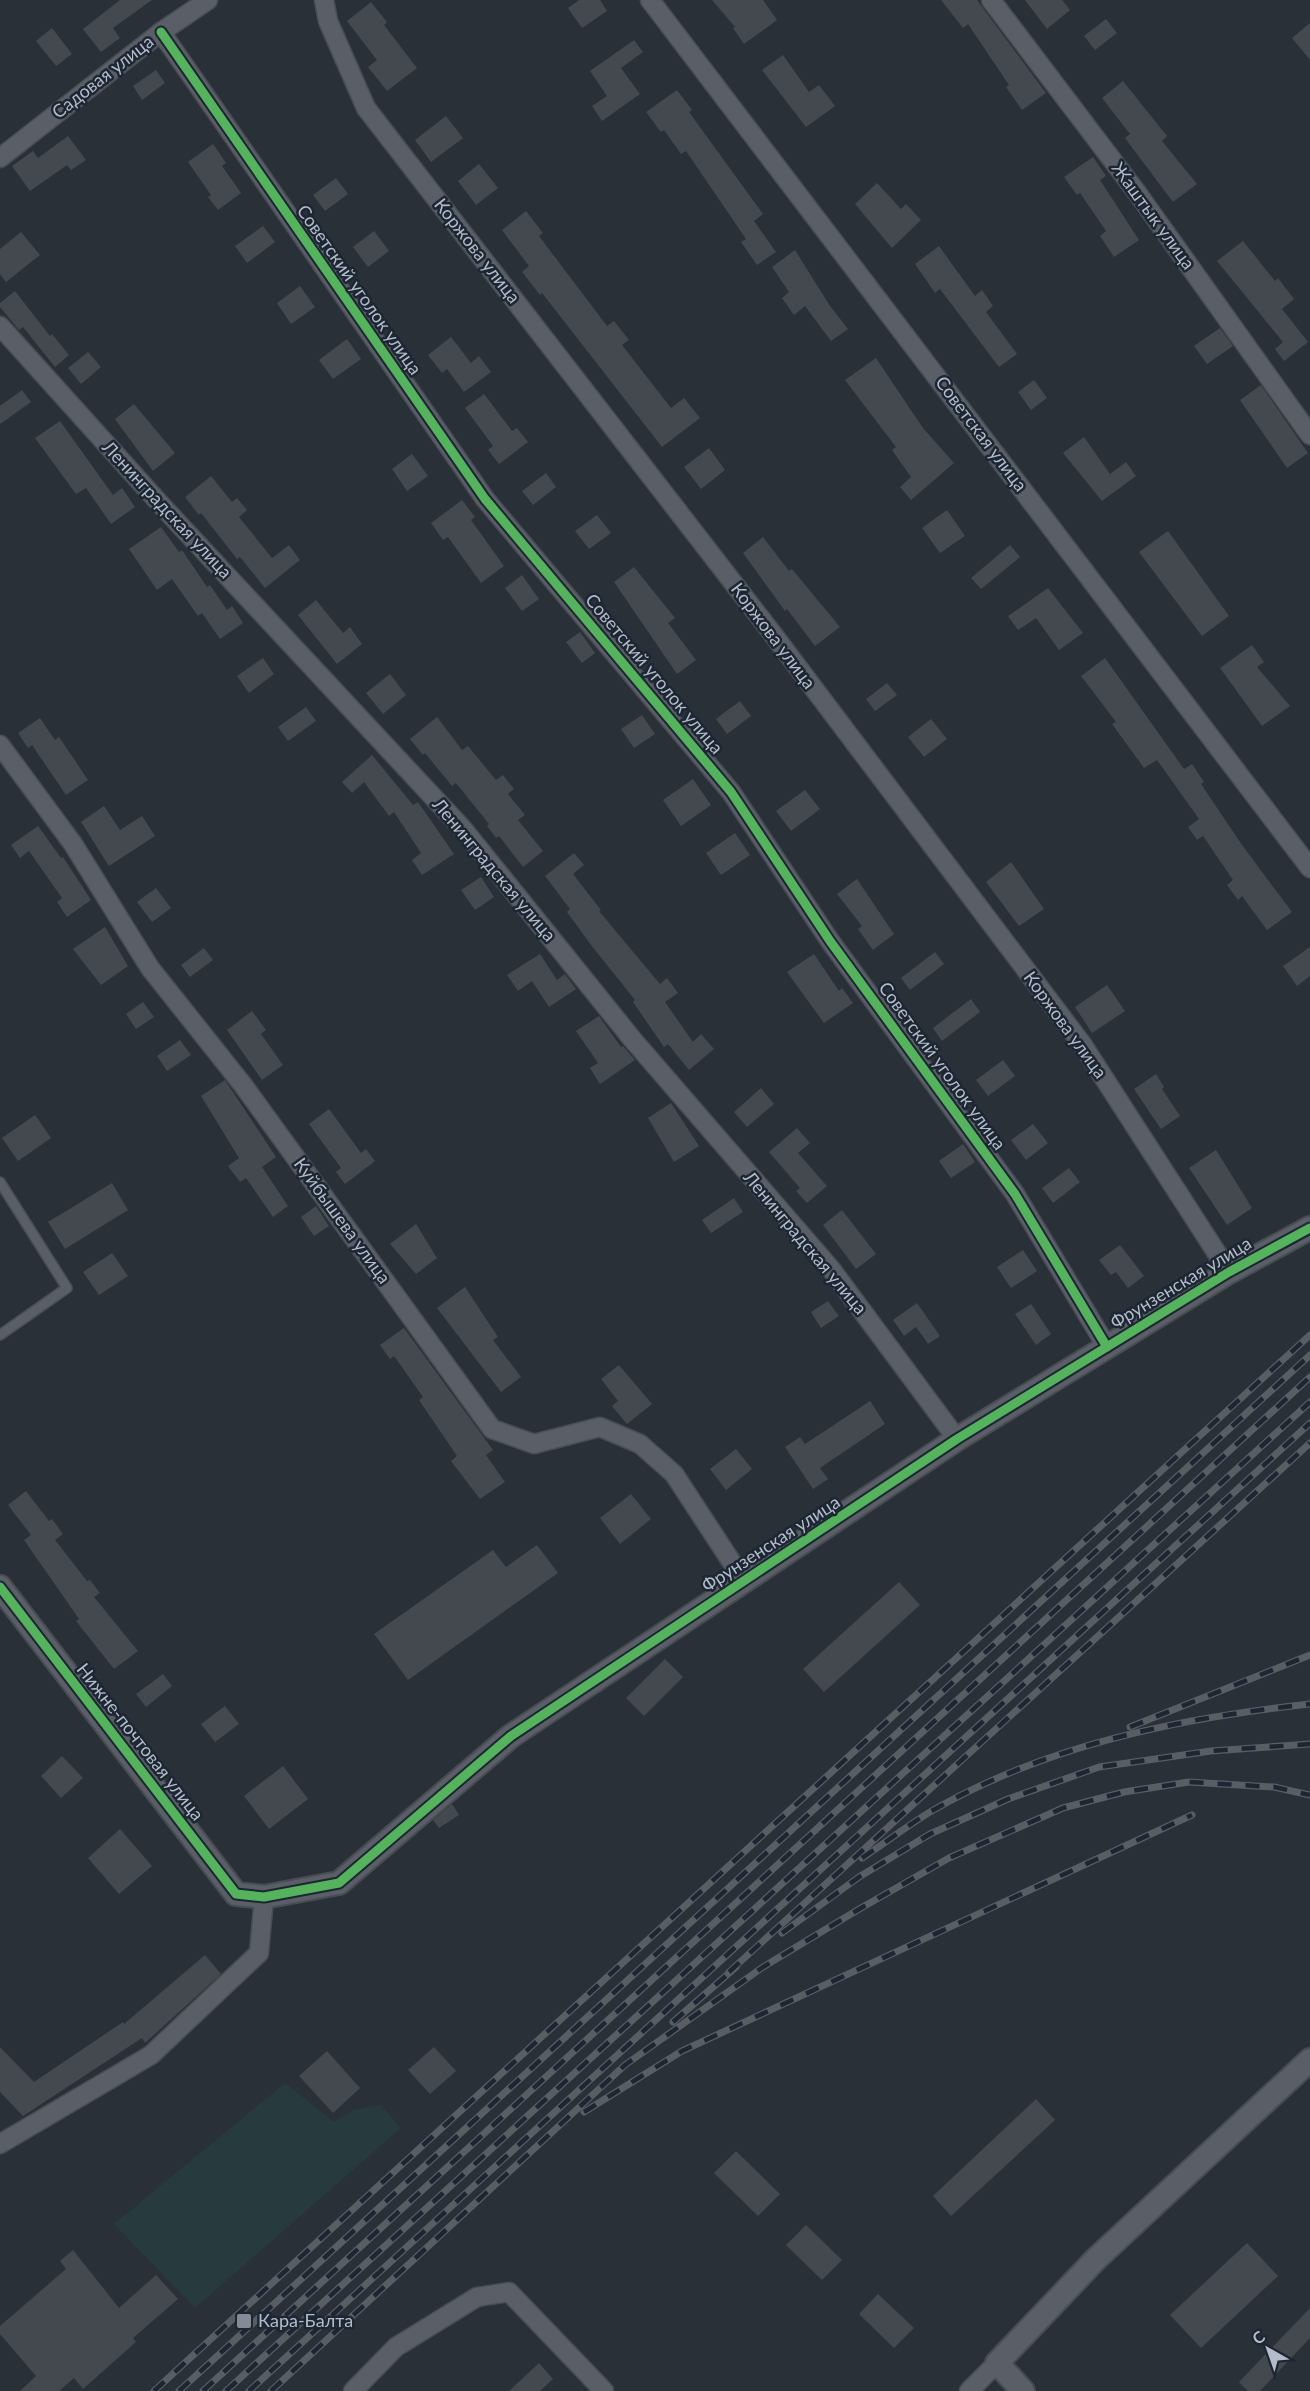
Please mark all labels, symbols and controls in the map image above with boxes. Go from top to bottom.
street label: Садовая улица [47,30,157,123]
street label: Жаштык улица [1107,157,1200,273]
street label: Коржова улица [430,194,526,307]
street label: Советский уголок улица [293,200,427,379]
street label: Советская улица [931,371,1032,495]
street label: Ленинградская улица [98,435,237,583]
street label: Коржова улица [727,578,821,693]
street label: Советский уголок улица [581,589,728,758]
street label: Ленинградская улица [428,793,561,945]
street label: Коржова улица [1020,967,1112,1082]
street label: Советский уголок улица [874,977,1011,1154]
street label: Куйбышева улица [290,1153,396,1288]
street label: Ленинградская улица [739,1166,872,1318]
street label: Фрунзенская улица [1106,1231,1255,1333]
street label: Фрунзенская улица [697,1490,844,1596]
street label: Нижне-почтовая улица [73,1658,209,1824]
place label: Кара-Балта [258,2309,353,2331]
marker: Кара-Балта [235,2312,253,2330]
north arrow [1238,2319,1298,2379]
text: С [1248,2326,1269,2348]

